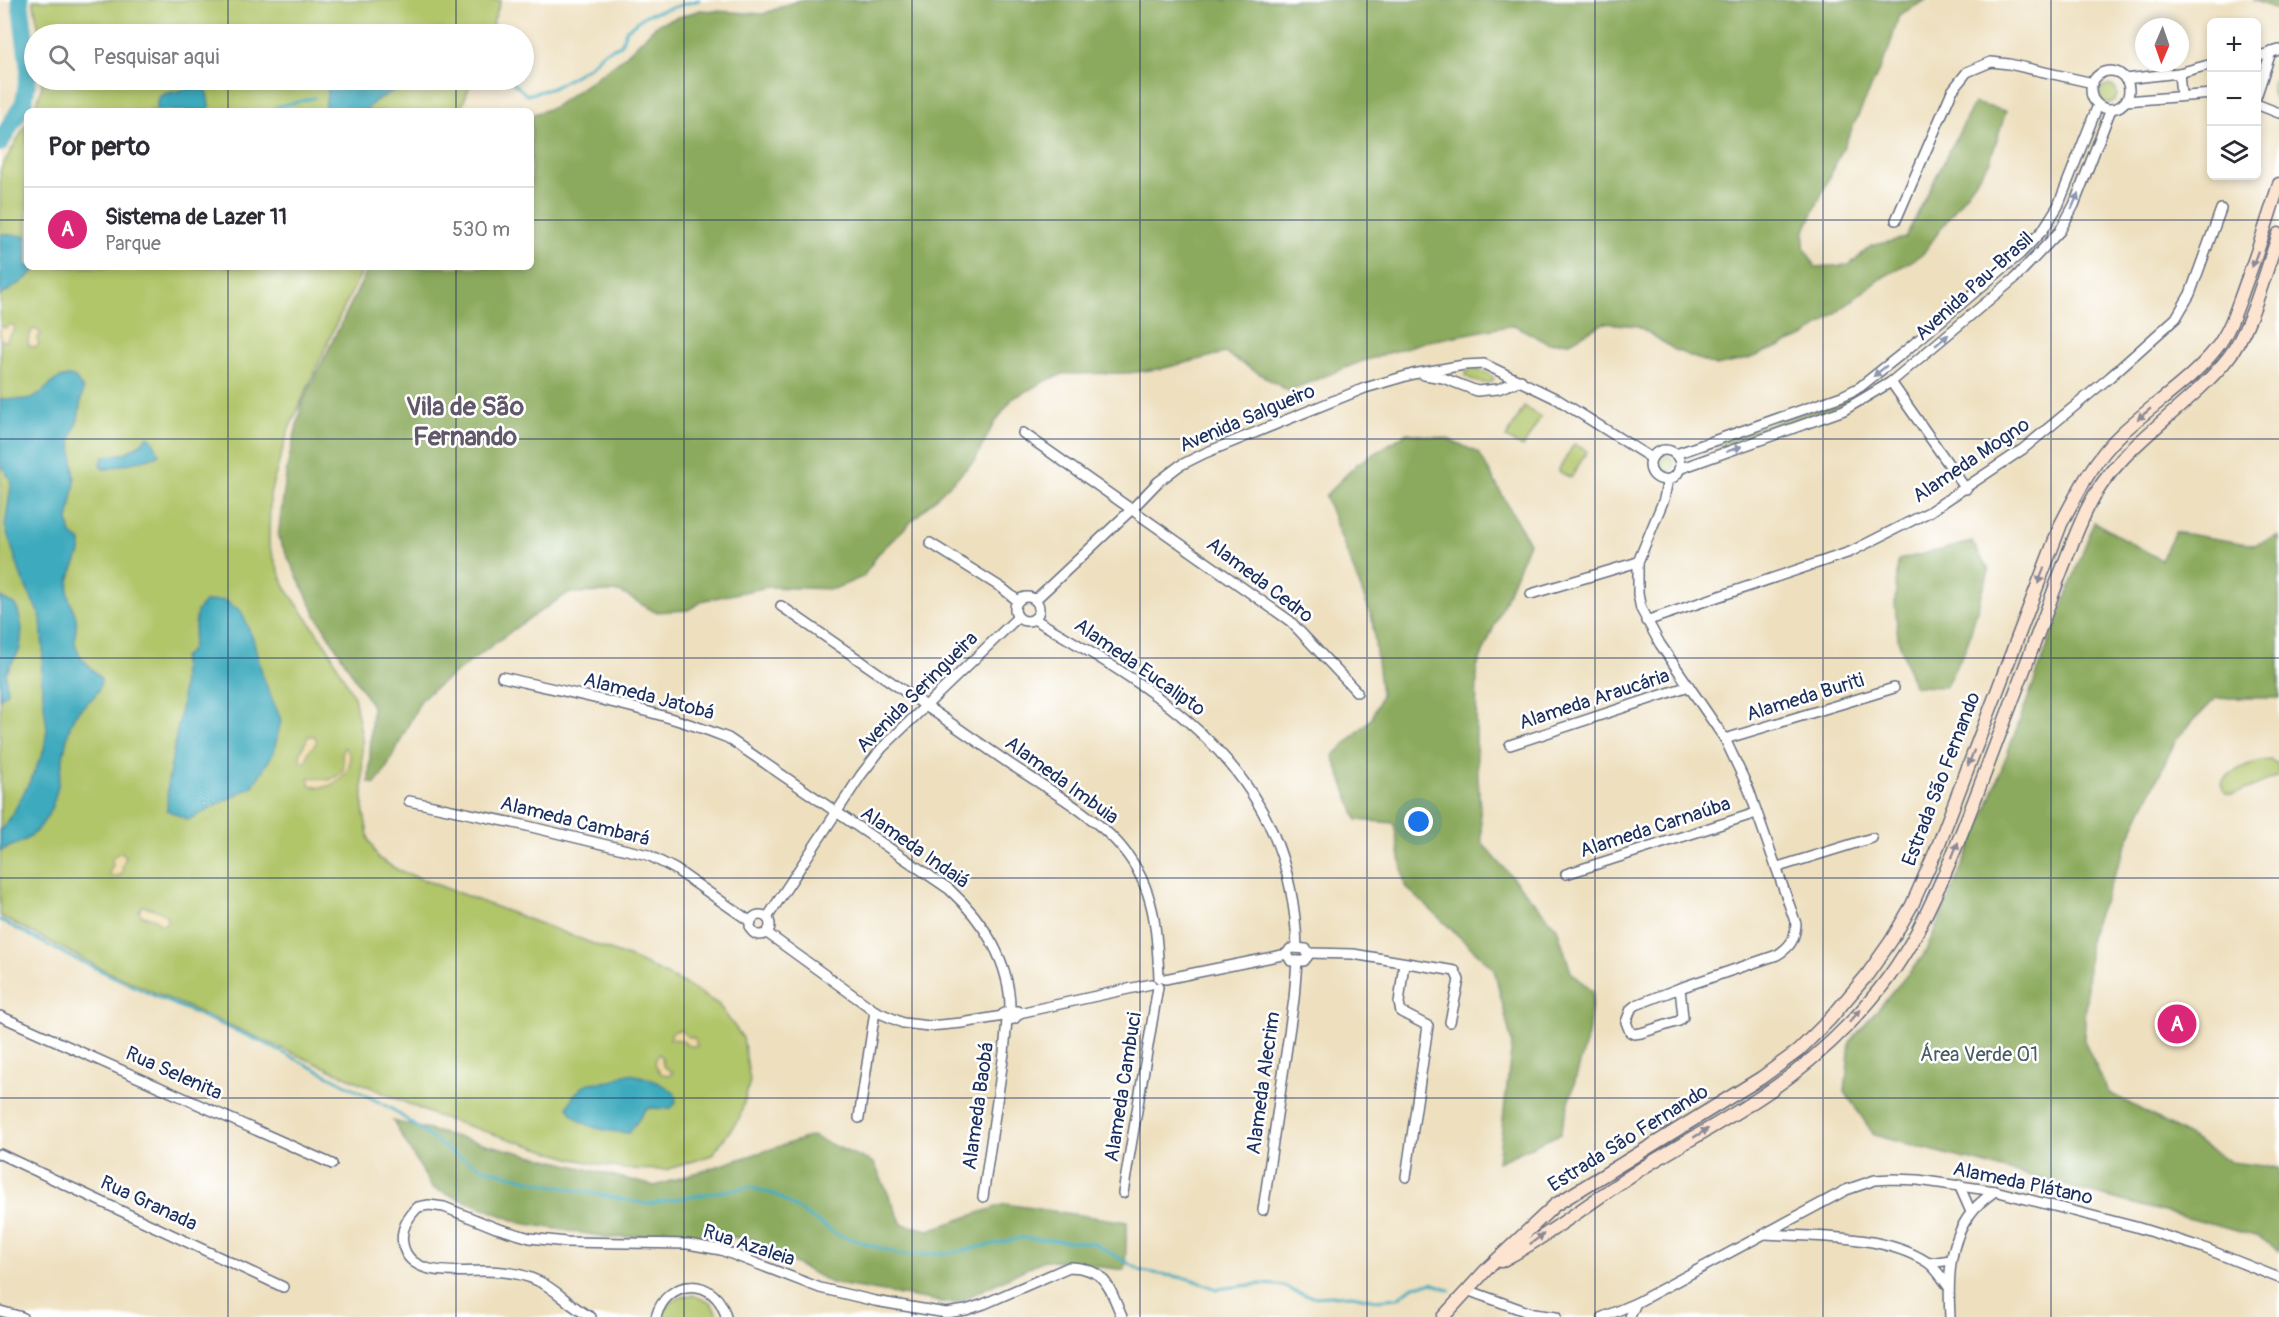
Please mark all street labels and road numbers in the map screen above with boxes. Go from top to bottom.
street label: Avenida Pau-Brasil [1909,226,2039,346]
street label: Avenida Salgueiro [1175,378,1319,458]
street label: Alameda Mogno [1908,412,2034,508]
street label: Alameda Cedro [1202,532,1319,629]
street label: Alameda Eucalipto [1070,612,1211,722]
street label: Avenida Seringueira [851,626,983,758]
street label: Alameda Araucária [1516,663,1672,735]
street label: Alameda Jatobá [581,667,717,725]
street label: Alameda Buriti [1743,667,1867,727]
street label: Estrada São Fernando [1896,688,1986,869]
street label: Alameda Imbuia [1000,730,1124,830]
street label: Alameda Cambará [498,790,652,852]
street label: Alameda Carnaúba [1576,791,1734,863]
street label: Alameda Indaiá [856,800,974,894]
street label: Alameda Cambuci [1099,1010,1147,1164]
street label: Alameda Alecrim [1241,1010,1285,1156]
street label: Rua Selenita [122,1041,226,1105]
street label: Alameda Baobá [957,1041,999,1171]
street label: Estrada São Fernando [1543,1078,1713,1197]
street label: Alameda Plátano [1951,1156,2096,1210]
street label: Rua Granada [97,1170,201,1236]
street label: Rua Azaleia [700,1218,798,1272]

